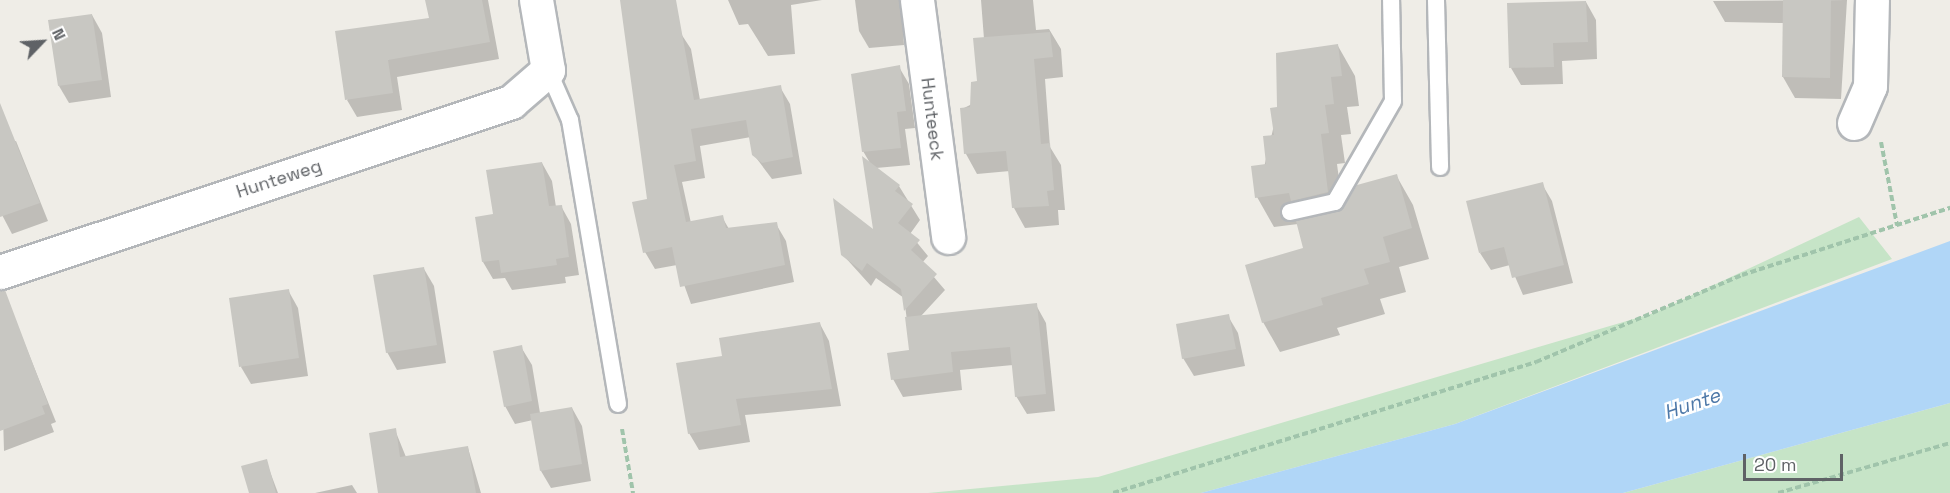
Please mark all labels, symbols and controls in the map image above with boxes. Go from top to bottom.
north arrow [12,12,72,72]
text: N [47,25,71,43]
street label: Hunteeck [916,76,948,162]
street label: Hunteweg [234,155,324,203]
water label: Hunte [1661,383,1723,425]
scale bar [1746,442,1846,480]
text: 20 m [1754,453,1797,476]

